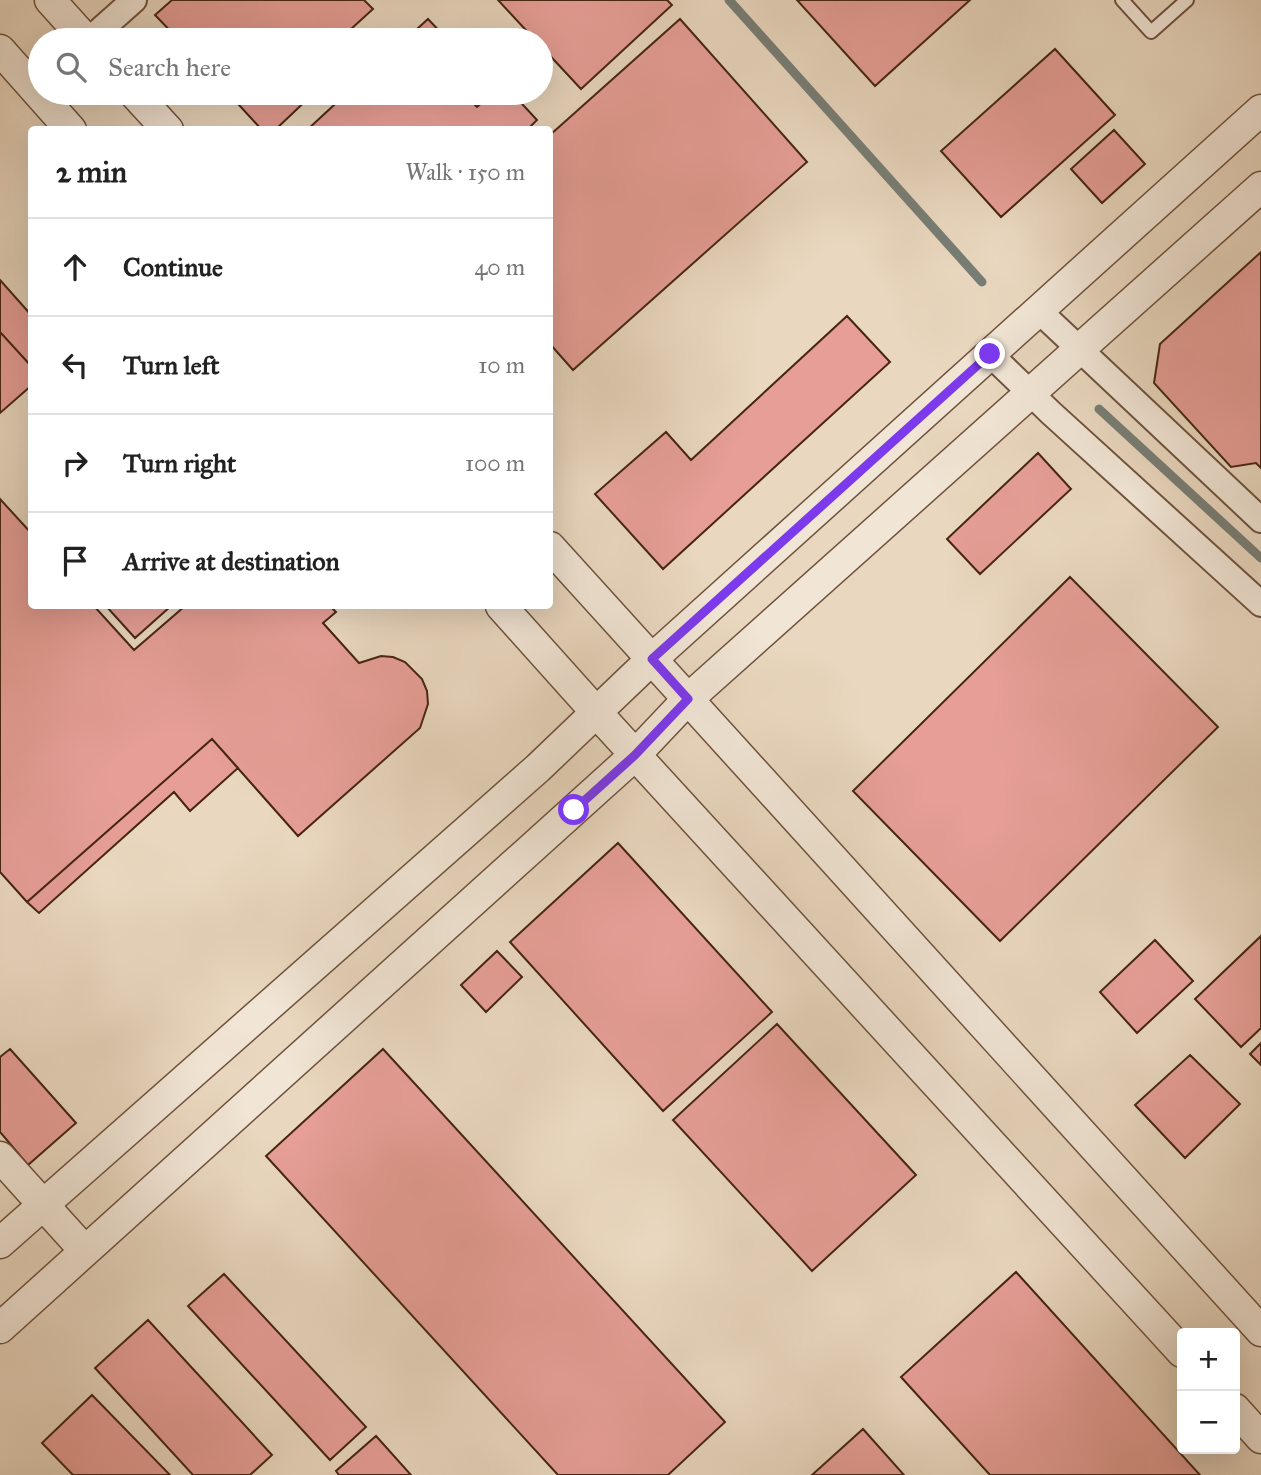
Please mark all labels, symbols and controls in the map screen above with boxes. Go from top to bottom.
search box [28,28,553,105]
icon: search [52,48,90,86]
text: Search here [108,51,231,83]
text: 2 min [56,154,127,190]
text: Walk · 150 m [405,158,525,186]
icon: ahead [56,248,94,286]
text: Continue [123,251,223,283]
text: 40 m [475,253,525,281]
route end [974,338,1005,369]
icon: left [56,346,94,384]
text: Turn left [123,349,219,381]
text: 10 m [478,351,525,379]
icon: right [56,444,94,482]
text: Turn right [123,447,236,479]
text: 100 m [465,449,525,477]
icon: arrive [56,542,94,580]
text: Arrive at destination [123,545,340,577]
route start [558,794,589,825]
map controls [1177,1328,1240,1454]
button: + [1177,1328,1240,1391]
button: − [1177,1391,1240,1454]

